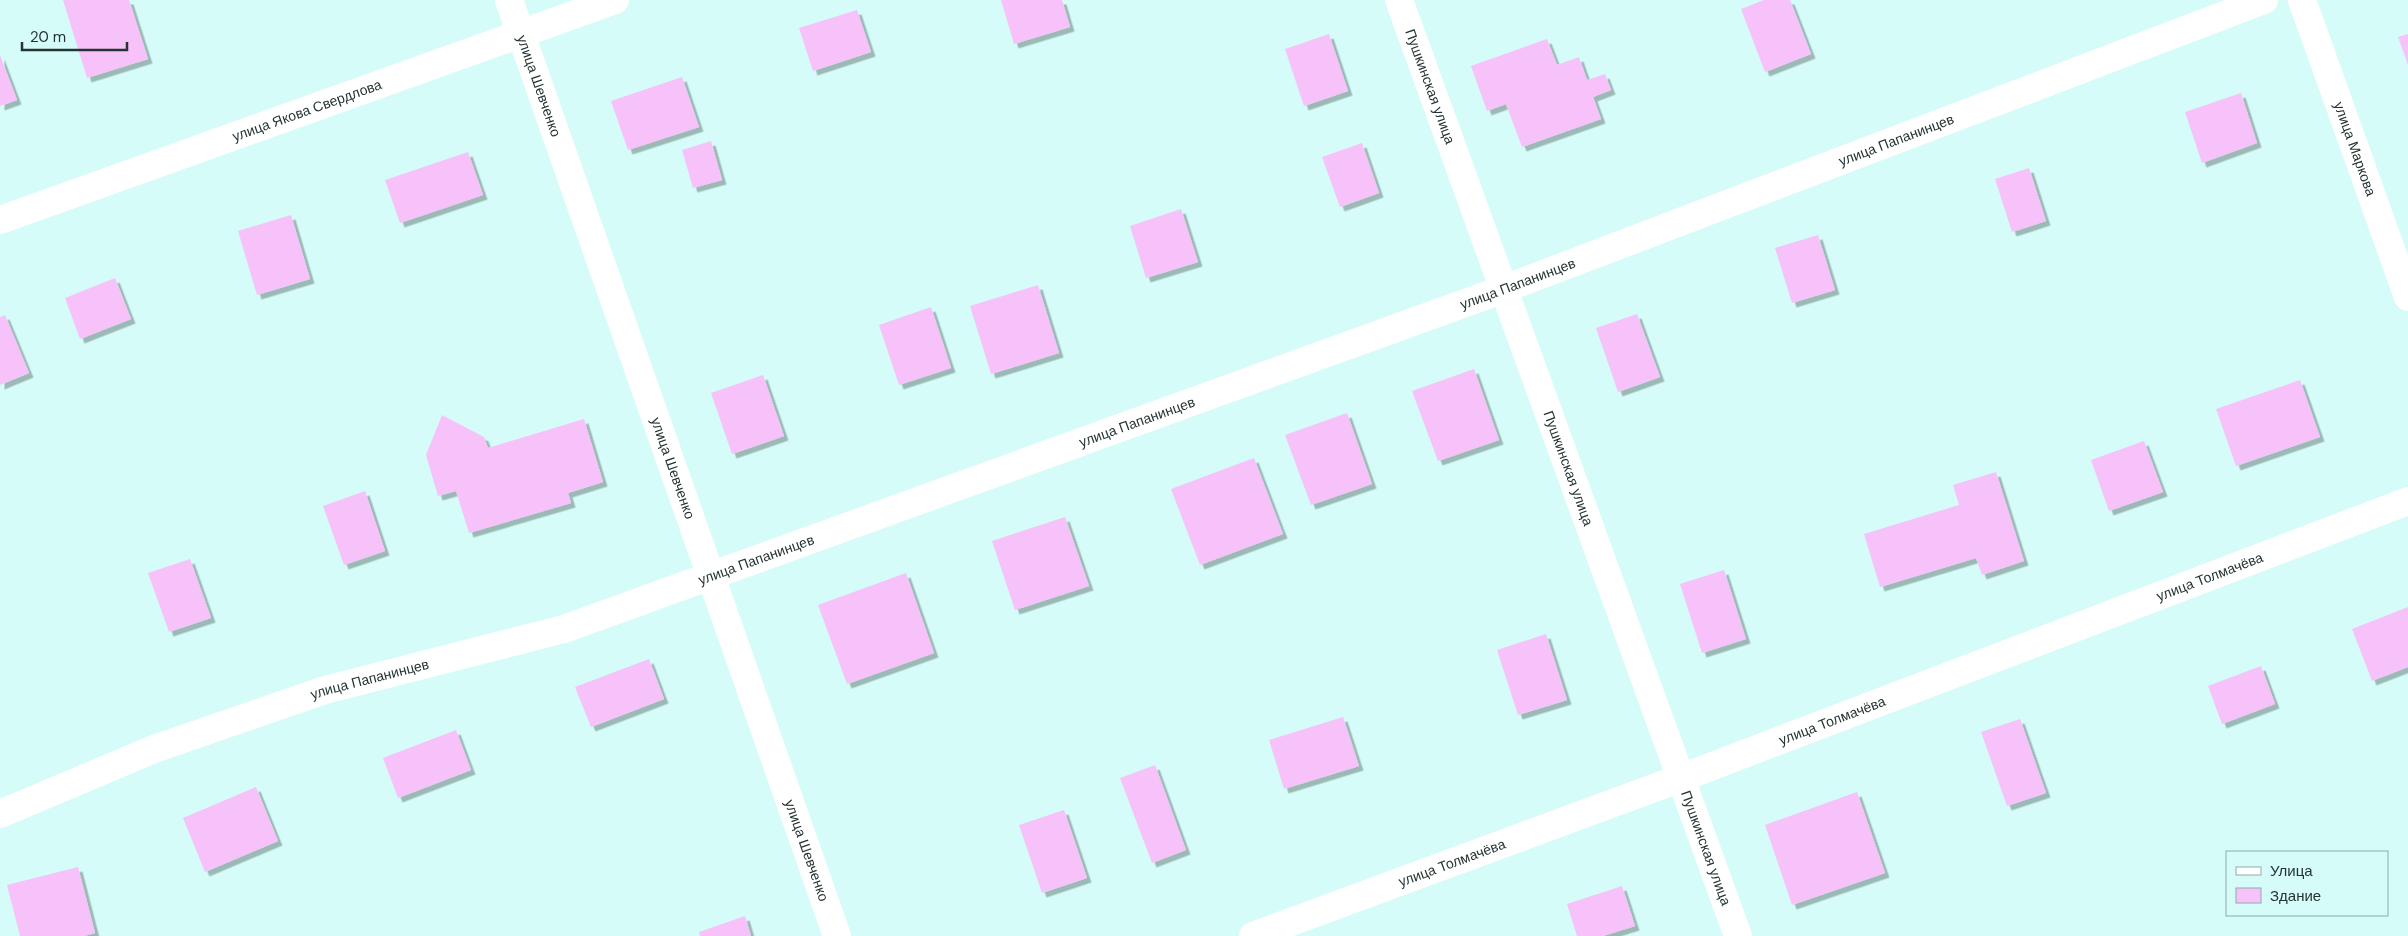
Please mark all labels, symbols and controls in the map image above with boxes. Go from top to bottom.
scale bar [22,20,128,52]
text: 20 m [30,27,66,47]
street label: Пушкинская улица [1401,27,1459,147]
street label: улица Шевченко [513,33,565,139]
street label: улица Якова Свердлова [230,75,384,145]
street label: улица Маркова [2330,99,2380,199]
street label: улица Папанинцев [1836,110,1956,170]
street label: улица Папанинцев [1457,254,1578,313]
street label: улица Папанинцев [1077,393,1197,451]
street label: Пушкинская улица [1540,408,1598,528]
street label: улица Шевченко [647,415,699,522]
street label: улица Папанинцев [696,530,816,589]
street label: улица Толмачёва [2154,548,2266,605]
street label: улица Папанинцев [308,655,431,703]
street label: улица Толмачёва [1776,692,1888,749]
street label: Пушкинская улица [1677,788,1735,908]
street label: улица Шевченко [781,797,833,904]
street label: улица Толмачёва [1396,835,1508,891]
legend [2226,851,2388,916]
text: Улица [2270,861,2313,881]
text: Здание [2270,886,2321,906]

